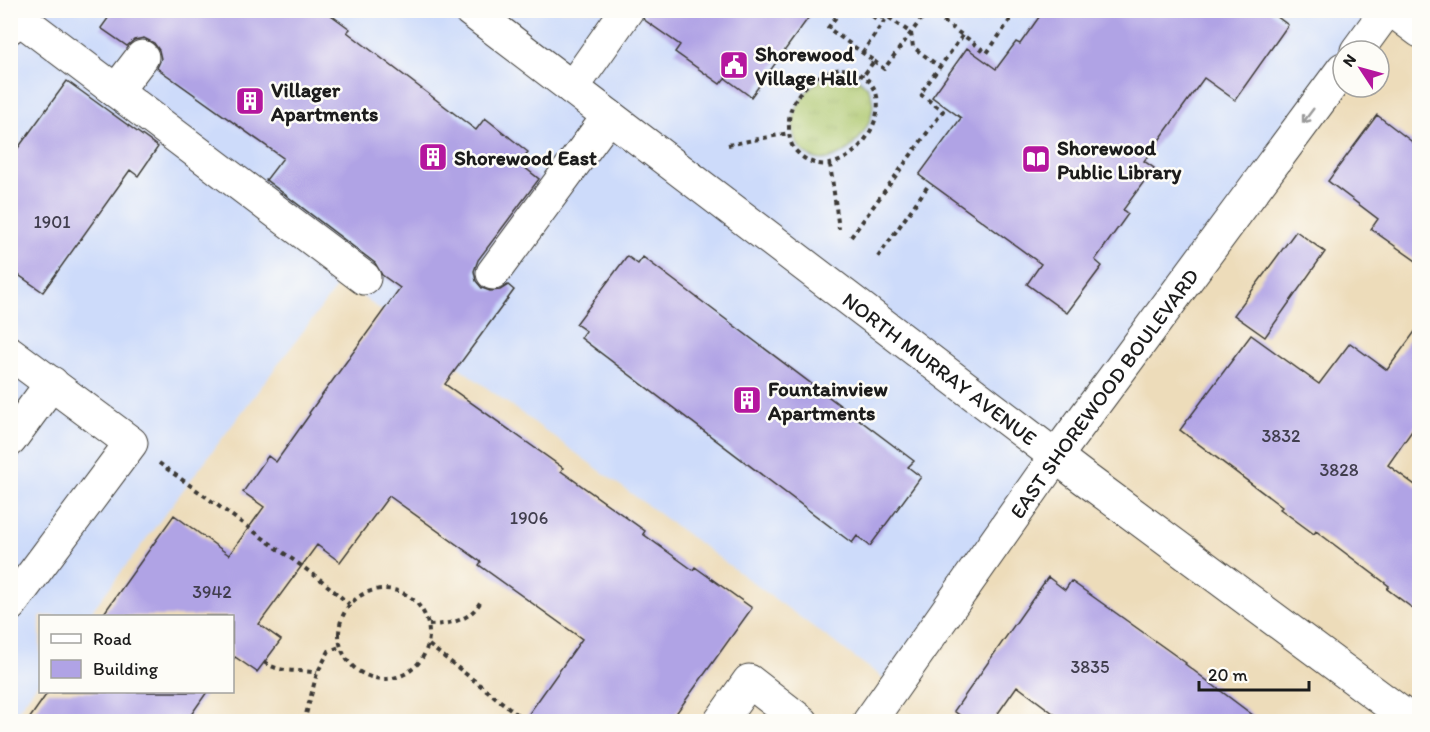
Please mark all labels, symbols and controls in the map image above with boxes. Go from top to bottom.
north arrow [1331,39,1391,99]
place label: Shorewood Village Hall [755,41,859,91]
public building icon: Shorewood Village Hall [718,49,750,81]
text: N [1338,51,1360,70]
place label: Villager Apartments [270,77,378,127]
building icon: Villager Apartments [234,85,266,117]
one-way arrow [1302,108,1314,124]
place label: Shorewood Public Library [1057,135,1181,185]
building icon: Shorewood East [417,141,449,173]
library icon: Shorewood Public Library [1020,143,1052,175]
place label: Shorewood East [454,145,597,170]
house number: 1901 [33,211,71,233]
street label: EAST SHOREWOOD BOULEVARD [1004,263,1203,523]
street label: NORTH MURRAY AVENUE [838,286,1042,450]
place label: Fountainview Apartments [767,376,888,426]
building icon: Fountainview Apartments [731,384,763,416]
house number: 3832 [1262,425,1301,447]
house number: 3828 [1319,459,1359,481]
house number: 1906 [510,507,548,529]
house number: 3942 [192,581,232,603]
legend [39,615,234,693]
text: Road [93,628,132,650]
scale bar [1199,654,1308,692]
house number: 3835 [1071,656,1109,678]
text: Building [93,658,159,680]
text: 20 m [1208,664,1248,686]

